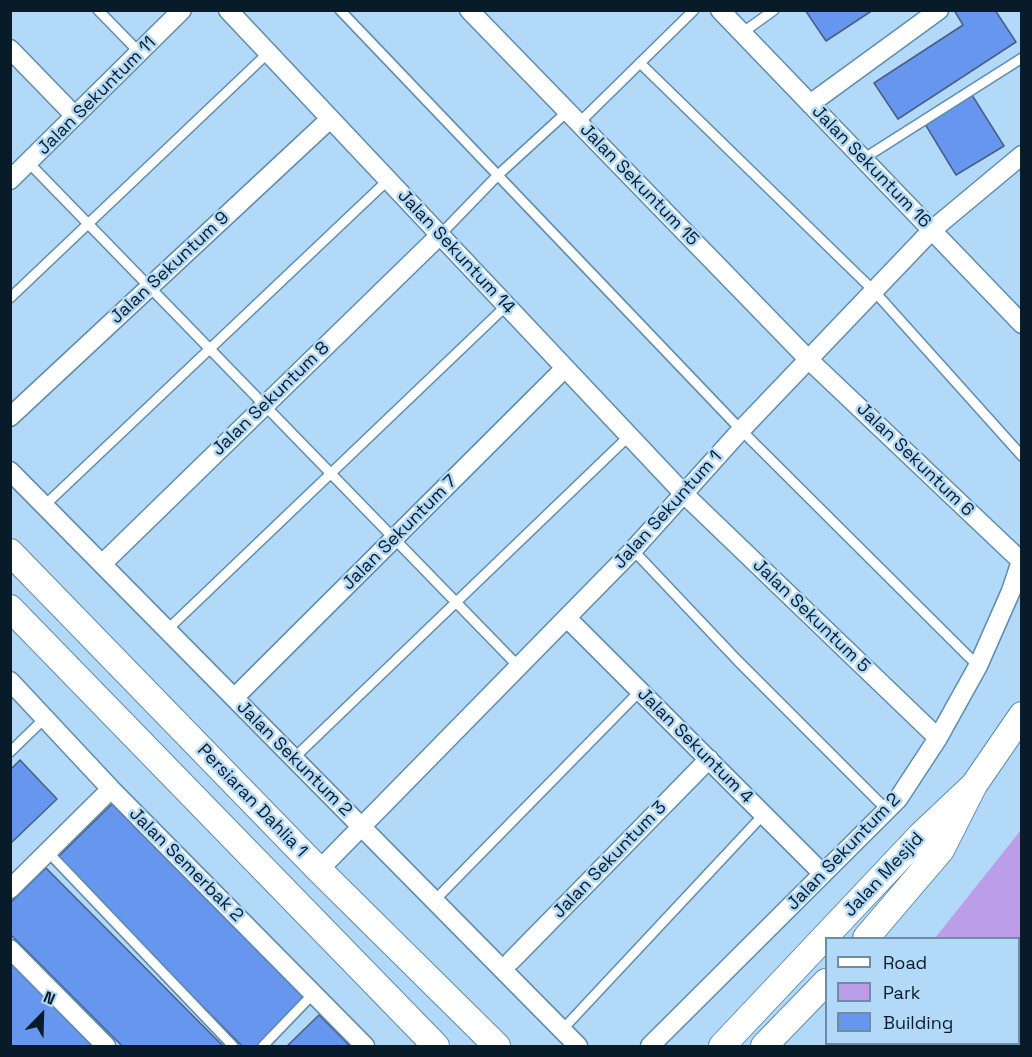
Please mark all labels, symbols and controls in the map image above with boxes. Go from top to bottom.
street label: Jalan Sekuntum 11 [33,32,161,160]
street label: Jalan Sekuntum 16 [807,101,935,233]
street label: Jalan Sekuntum 15 [575,119,703,251]
street label: Jalan Sekuntum 14 [393,185,519,319]
street label: Jalan Sekuntum 9 [106,207,234,329]
street label: Jalan Sekuntum 8 [208,337,334,461]
street label: Jalan Sekuntum 6 [852,399,978,521]
street label: Jalan Sekuntum 1 [609,447,727,573]
street label: Jalan Sekuntum 7 [338,471,462,595]
street label: Jalan Sekuntum 5 [748,555,874,677]
street label: Jalan Sekuntum 4 [633,684,757,808]
street label: Jalan Sekuntum 2 [232,697,356,821]
street label: Persiaran Dahlia 1 [192,740,312,862]
street label: Jalan Sekuntum 2 [783,789,905,915]
street label: Jalan Sekuntum 3 [549,797,671,923]
street label: Jalan Semerbak 2 [124,803,248,927]
street label: Jalan Mesjid [840,828,928,922]
legend [825,937,1020,1045]
text: Road [883,951,927,974]
text: Park [883,981,920,1004]
north arrow [12,985,72,1045]
text: N [40,986,58,1010]
text: Building [883,1011,953,1034]

